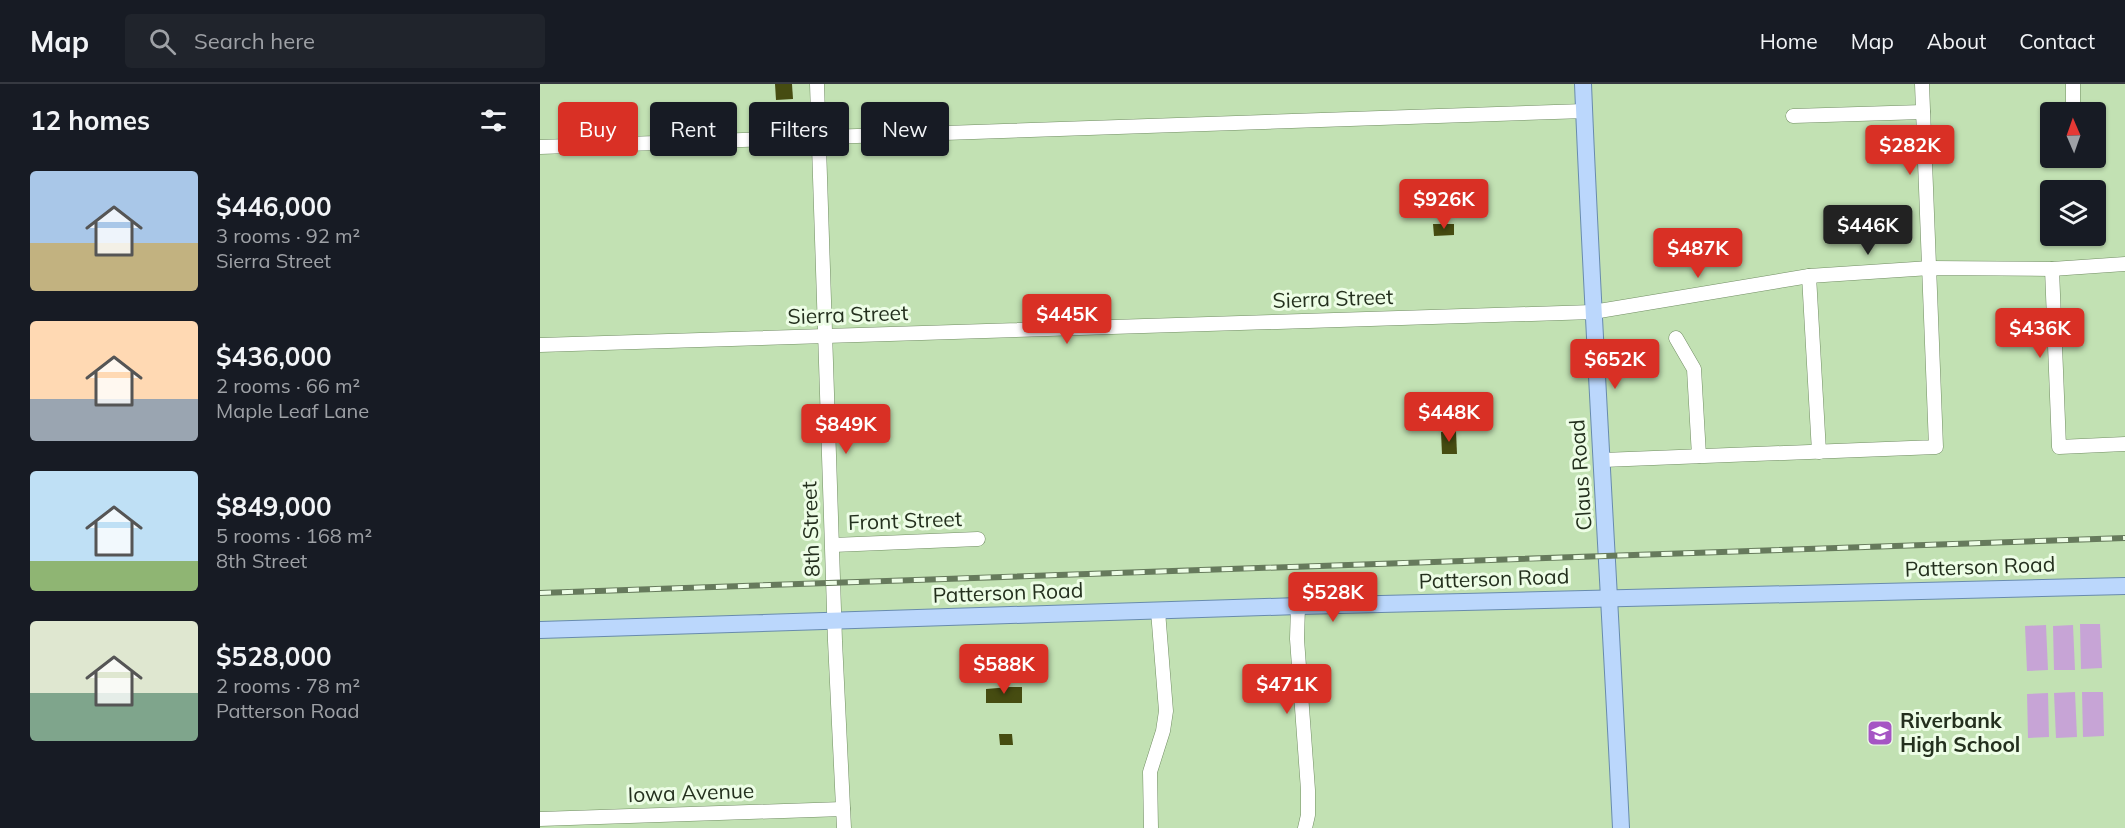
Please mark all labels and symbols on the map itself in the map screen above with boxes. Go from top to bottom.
north arrow [2040,102,2106,168]
pin: $282K [1868,125,1952,176]
pin: $926K [1402,179,1486,230]
pin: $446K [1826,205,1910,256]
pin: $487K [1656,228,1740,279]
street label: Sierra Street [1272,283,1394,313]
pin: $445K [1025,294,1109,345]
street label: Sierra Street [787,299,909,329]
pin: $436K [1998,308,2082,359]
pin: $652K [1573,339,1657,390]
pin: $448K [1407,392,1491,443]
pin: $849K [804,404,888,455]
street label: Claus Road [1563,419,1597,532]
street label: 8th Street [795,481,825,577]
street label: Front Street [847,505,963,535]
street label: Patterson Road [1904,550,2056,582]
street label: Patterson Road [1418,562,1570,594]
pin: $528K [1291,572,1375,623]
street label: Patterson Road [932,576,1084,608]
pin: $588K [962,644,1046,695]
pin: $471K [1245,664,1329,715]
place label: Riverbank High School [1900,707,2020,757]
school or university icon: Riverbank High School [1865,718,1895,748]
street label: Iowa Avenue [627,777,755,807]

